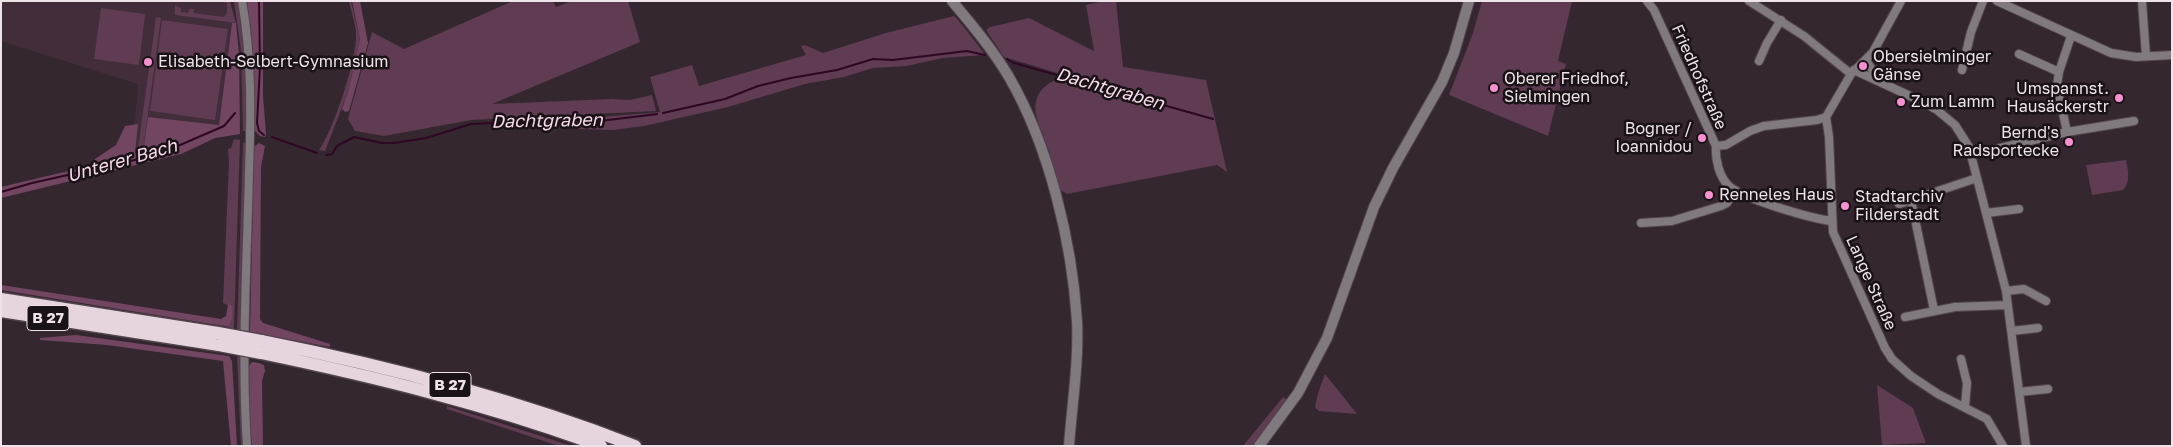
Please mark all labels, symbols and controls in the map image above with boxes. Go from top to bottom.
street label: Friedhofstraße [1667,22,1731,132]
place label: Obersielminger Gänse [1873,47,1991,85]
place label: Elisabeth-Selbert-Gymnasium [158,52,388,72]
marker: Elisabeth-Selbert-Gymnasium [142,56,154,68]
marker: Obersielminger Gänse [1857,60,1869,72]
water label: Dachtgraben [1054,63,1166,115]
place label: Oberer Friedhof, Sielmingen [1504,69,1629,107]
place label: Umspannst. Hausäckerstr [2007,79,2109,117]
marker: Oberer Friedhof, Sielmingen [1488,82,1500,94]
place label: Zum Lamm [1911,92,1995,112]
marker: Umspannst. Hausäckerstr [2113,92,2125,104]
marker: Zum Lamm [1895,96,1907,108]
water label: Dachtgraben [491,109,603,133]
place label: Bogner / Ioannidou [1615,119,1692,157]
place label: Bernd's Radsportecke [1953,123,2059,161]
marker: Bogner / Ioannidou [1696,132,1708,144]
water label: Unterer Bach [64,135,180,187]
marker: Bernd's Radsportecke [2063,136,2075,148]
place label: Renneles Haus [1719,185,1834,205]
place label: Stadtarchiv Filderstadt [1855,187,1944,225]
marker: Renneles Haus [1703,189,1715,201]
marker: Stadtarchiv Filderstadt [1839,200,1851,212]
street label: Lange Straße [1842,233,1900,333]
road number: B 27 [27,306,69,330]
road number: B 27 [429,372,471,398]

